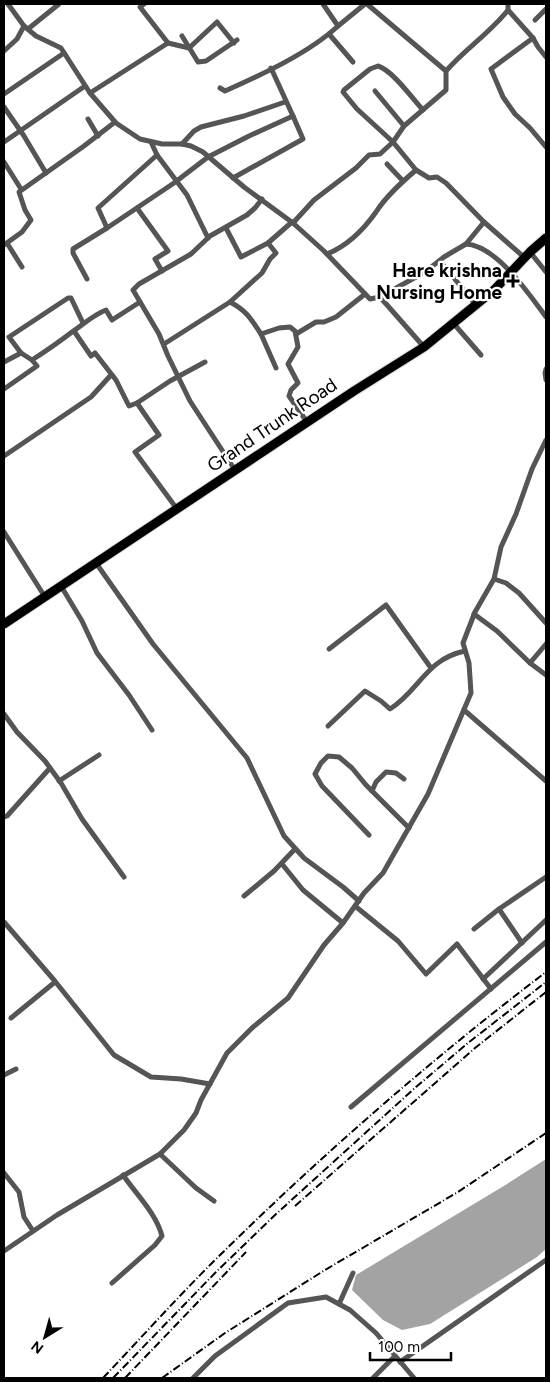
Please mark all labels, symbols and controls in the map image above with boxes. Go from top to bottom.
place label: Hare krishna Nursing Home [376,259,502,304]
marker: Hare krishna Nursing Home [506,274,520,288]
street label: Grand Trunk Road [203,373,341,477]
north arrow [20,1312,70,1362]
scale bar [370,1330,451,1362]
text: N [28,1337,47,1357]
text: 100 m [378,1338,420,1356]

